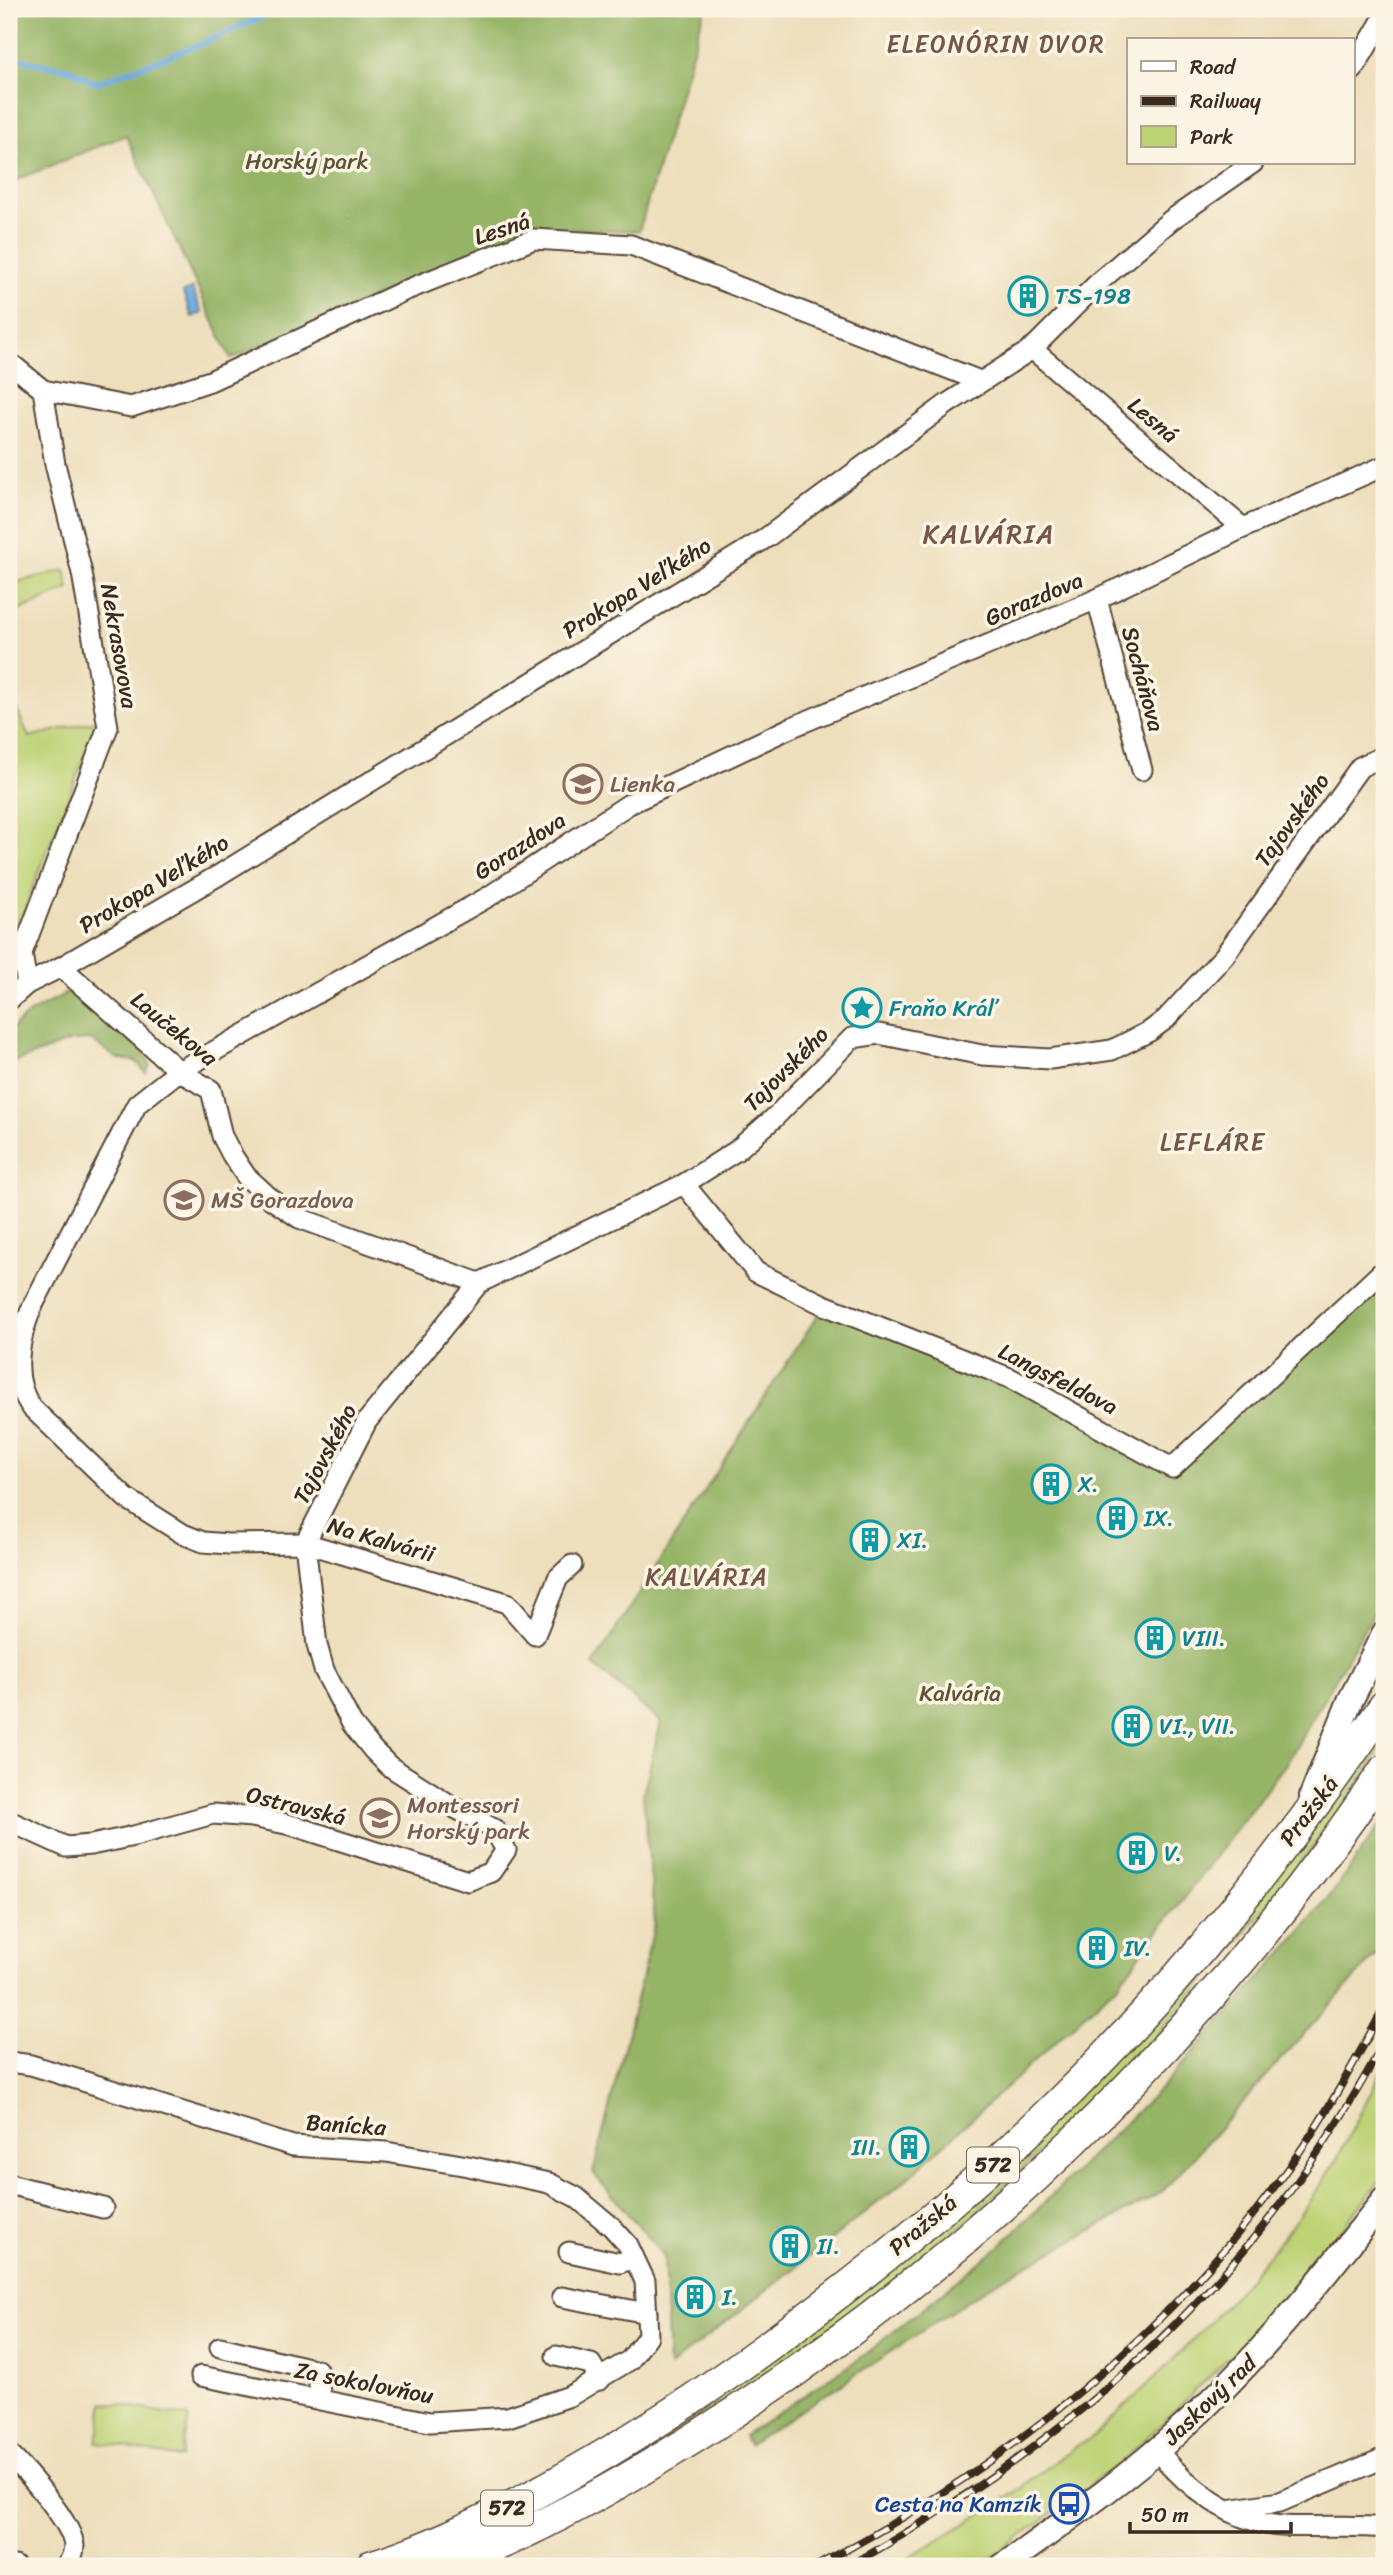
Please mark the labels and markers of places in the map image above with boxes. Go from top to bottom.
building icon: TS-198 [1007,275,1049,317]
place label: TS-198 [1055,276,1131,317]
school or university icon: Lienka [562,763,604,805]
place label: Lienka [610,764,675,805]
place icon: Fraňo Kráľ [841,987,883,1029]
place label: Fraňo Kráľ [889,988,1000,1029]
school or university icon: MŠ Gorazdova [163,1179,205,1221]
place label: MŠ Gorazdova [211,1180,354,1221]
building icon: X. [1030,1463,1072,1505]
place label: X. [1077,1464,1099,1505]
building icon: IX. [1096,1497,1138,1539]
place label: IX. [1143,1498,1174,1539]
building icon: XI. [849,1519,891,1561]
place label: XI. [896,1520,928,1561]
building icon: VIII. [1134,1617,1176,1659]
place label: VIII. [1182,1618,1226,1659]
building icon: VI., VII. [1111,1705,1153,1747]
place label: VI., VII. [1159,1706,1236,1747]
place label: Montessori Horský park [407,1785,530,1852]
school or university icon: Montessori Horský park [359,1797,401,1839]
building icon: V. [1116,1832,1158,1874]
place label: V. [1164,1833,1182,1874]
building icon: IV. [1076,1927,1118,1969]
place label: IV. [1123,1928,1151,1969]
building icon: III. [888,2126,930,2168]
place label: III. [851,2127,882,2168]
building icon: II. [769,2225,811,2267]
place label: II. [816,2226,840,2267]
building icon: I. [674,2276,716,2318]
place label: I. [721,2277,738,2318]
bus stop icon: Cesta na Kamzík [1048,2483,1090,2525]
place label: Cesta na Kamzík [875,2484,1042,2525]

